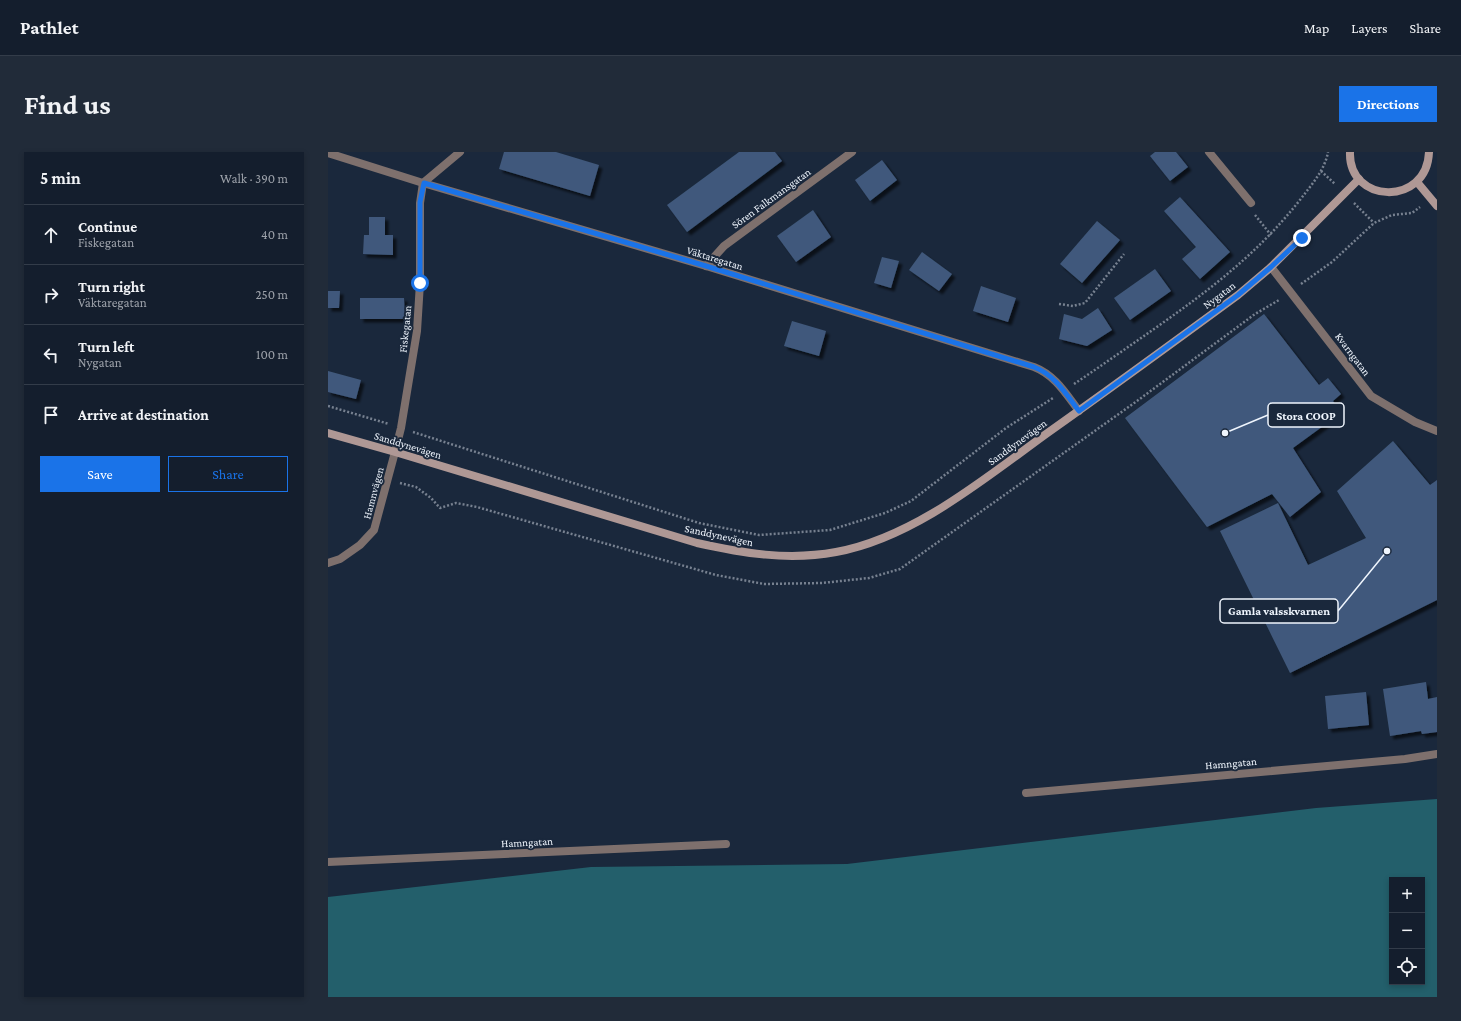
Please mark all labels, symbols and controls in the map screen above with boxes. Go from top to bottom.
text: Pathlet [20,17,78,38]
text: Map [1304,20,1329,36]
text: Layers [1351,20,1388,36]
text: Share [1410,20,1441,36]
button: Directions [1339,86,1437,122]
text: Find us [24,89,111,120]
street label: Sören Falkmansgatan [729,165,813,231]
text: 5 min [40,169,81,188]
text: Walk · 390 m [220,171,288,186]
text: Continue [78,219,137,235]
icon: ahead [40,224,62,246]
text: 40 m [261,227,288,242]
route end [1293,229,1311,247]
text: Fiskegatan [78,235,134,250]
street label: Väktaregatan [685,244,745,273]
route start [411,274,429,292]
text: Turn right [78,279,145,295]
street label: Nygatan [1201,279,1238,312]
icon: right [40,284,62,306]
text: 250 m [255,287,288,302]
text: Väktaregatan [78,295,147,310]
street label: Fiskegatan [397,305,414,353]
street label: Kvarngatan [1332,330,1373,379]
text: Turn left [78,339,134,355]
icon: left [40,344,62,366]
text: 100 m [256,347,288,362]
text: Nygatan [78,355,122,370]
callout: Stora COOP [1268,403,1344,427]
icon: arrive [40,404,62,426]
text: Arrive at destination [78,407,209,423]
text: Stora COOP [1276,409,1336,423]
street label: Sanddynevägen [985,417,1049,468]
street label: Sanddynevägen [373,429,443,462]
button: Save [40,456,160,492]
button: Share [168,456,288,492]
street label: Hamnvägen [360,466,387,520]
street label: Sanddynevägen [683,522,754,549]
callout: Gamla valsskvarnen [1220,599,1338,623]
text: Gamla valsskvarnen [1228,604,1330,618]
street label: Hamngatan [1205,755,1258,772]
street label: Hamngatan [501,835,553,850]
map controls [1389,877,1425,985]
button: + [1389,877,1425,913]
button: − [1389,913,1425,949]
button: locate [1389,949,1425,985]

